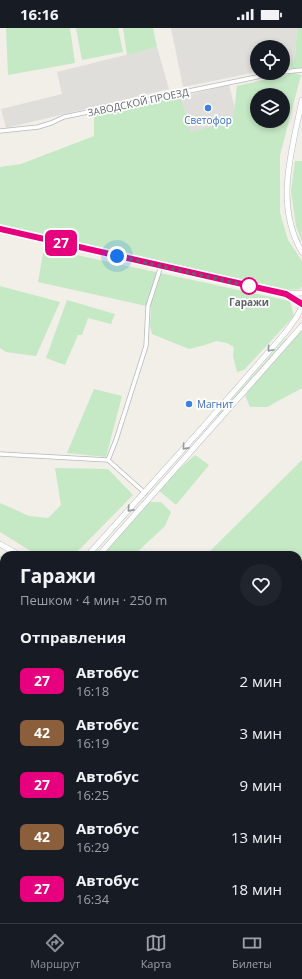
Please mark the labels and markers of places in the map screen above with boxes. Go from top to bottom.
marker: Светофор [203,103,213,113]
place label: Светофор [184,113,232,127]
marker: Гаражи [240,277,258,295]
place label: Гаражи [229,295,269,309]
place label: Магнит [197,397,234,411]
marker: Магнит [184,399,194,409]

